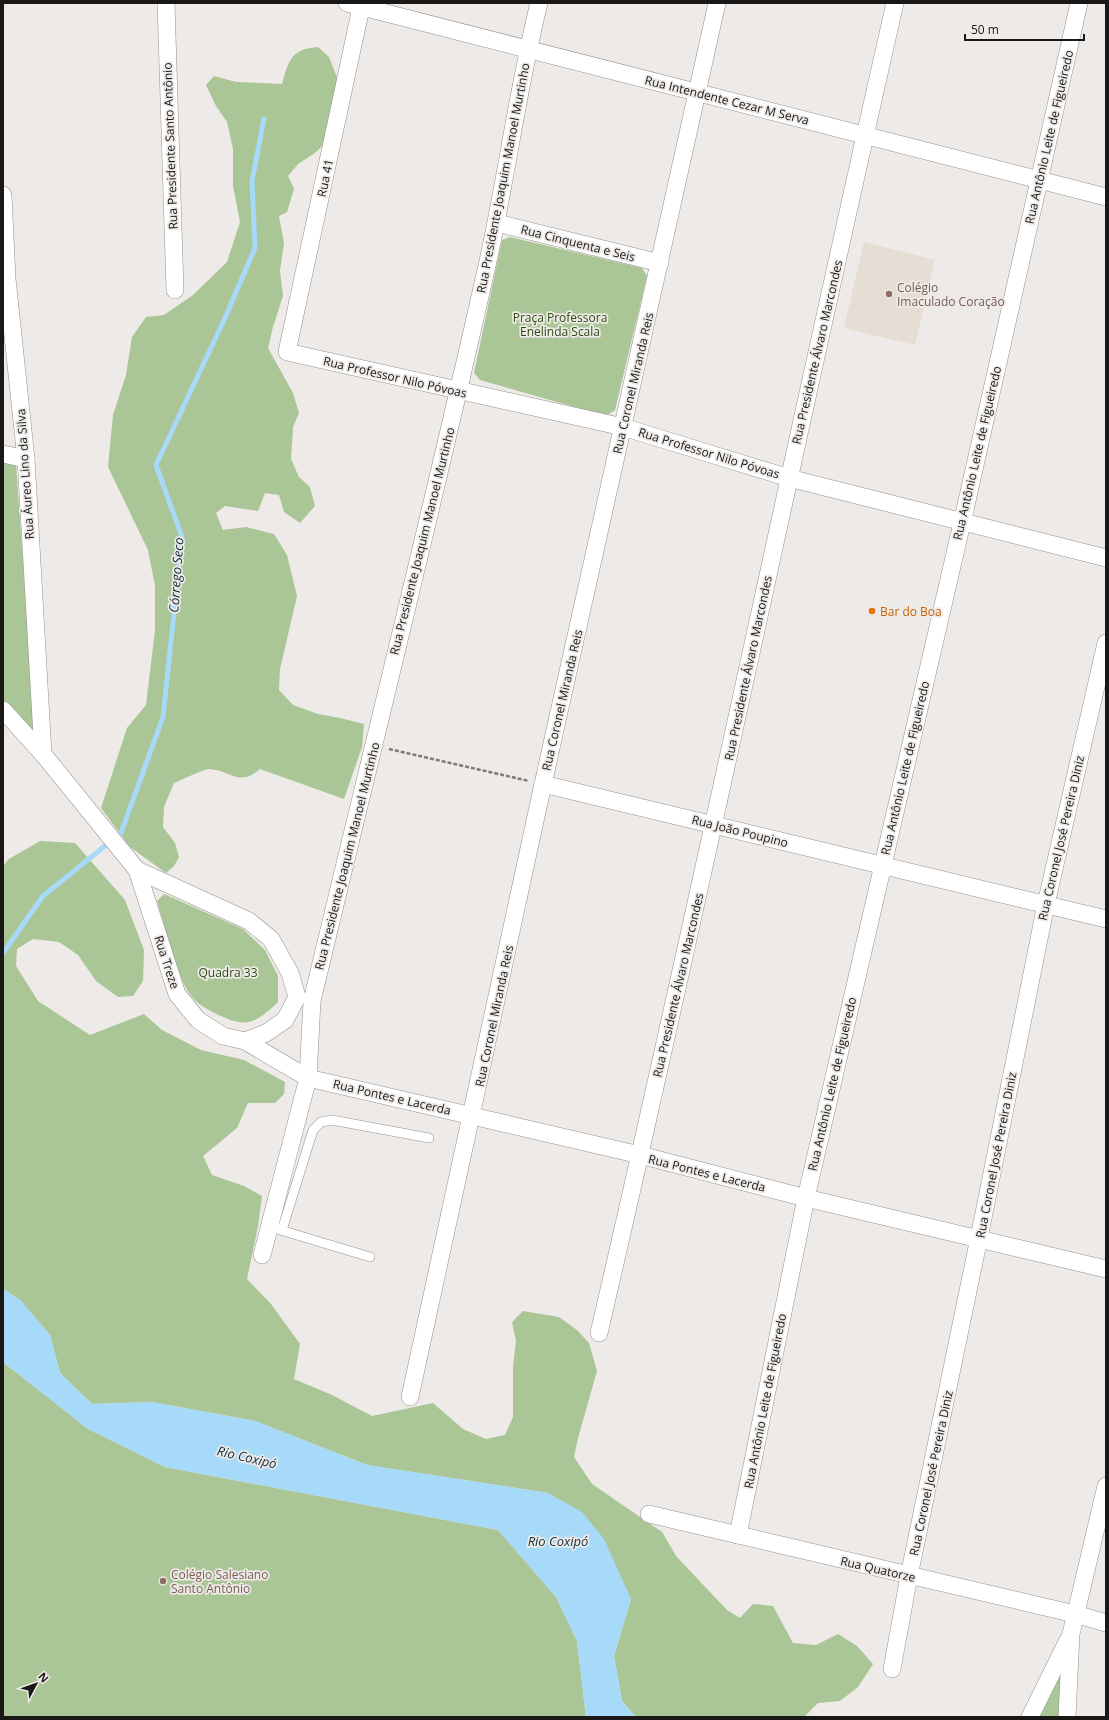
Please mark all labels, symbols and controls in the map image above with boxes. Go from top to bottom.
scale bar [965,16,1084,42]
text: 50 m [971,21,999,38]
street label: Rua Antônio Leite de Figueiredo [1021,48,1077,226]
street label: Rua Presidente Santo Antônio [159,62,181,230]
street label: Rua Presidente Joaquim Manoel Murtinho [472,62,534,294]
street label: Rua Intendente Cezar M Serva [643,71,811,129]
street label: Rua 41 [313,158,337,198]
street label: Rua Cinquenta e Seis [519,221,637,266]
street label: Rua Presidente Álvaro Marcondes [787,258,847,446]
place label: Colégio Imaculado Coração [897,279,1005,310]
marker: Colégio Imaculado Coração [884,289,894,299]
park label: Praça Professora Enelinda Scala [513,309,607,340]
street label: Rua Coronel Miranda Reis [608,310,658,455]
street label: Rua Professor Nilo Póvoas [322,352,469,402]
street label: Rua Antônio Leite de Figueiredo [949,364,1005,542]
street label: Rua Áureo Lino da Silva [12,408,38,540]
street label: Rua Professor Nilo Póvoas [636,423,782,483]
street label: Rua Presidente Joaquim Manoel Murtinho [385,425,459,657]
water label: Córrego Seco [164,537,188,613]
street label: Rua Presidente Álvaro Marcondes [720,574,776,762]
place label: Bar do Boa [880,603,942,620]
marker: Bar do Boa [867,606,877,616]
street label: Rua Coronel Miranda Reis [537,627,587,772]
street label: Rua Antônio Leite de Figueiredo [877,679,933,857]
street label: Rua Presidente Joaquim Manoel Murtinho [310,740,384,972]
street label: Rua Coronel José Pereira Diniz [1034,753,1088,922]
street label: Rua João Poupino [690,811,790,851]
street label: Rua Presidente Álvaro Marcondes [648,891,708,1079]
street label: Rua Treze [150,933,184,991]
street label: Rua Coronel Miranda Reis [471,943,517,1088]
park label: Quadra 33 [198,964,258,981]
street label: Rua Antônio Leite de Figueiredo [804,995,860,1173]
street label: Rua Coronel José Pereira Diniz [972,1070,1021,1239]
street label: Rua Pontes e Lacerda [331,1075,453,1119]
street label: Rua Pontes e Lacerda [647,1150,767,1196]
street label: Rua Antônio Leite de Figueiredo [740,1312,790,1490]
street label: Rua Coronel José Pereira Diniz [905,1388,957,1557]
water label: Rio Coxipó [215,1441,279,1473]
water label: Rio Coxipó [528,1532,588,1550]
street label: Rua Quatorze [839,1552,918,1586]
place label: Colégio Salesiano Santo Antônio [171,1566,268,1597]
marker: Colégio Salesiano Santo Antônio [158,1576,168,1586]
north arrow [16,1664,56,1704]
text: N [35,1669,53,1685]

